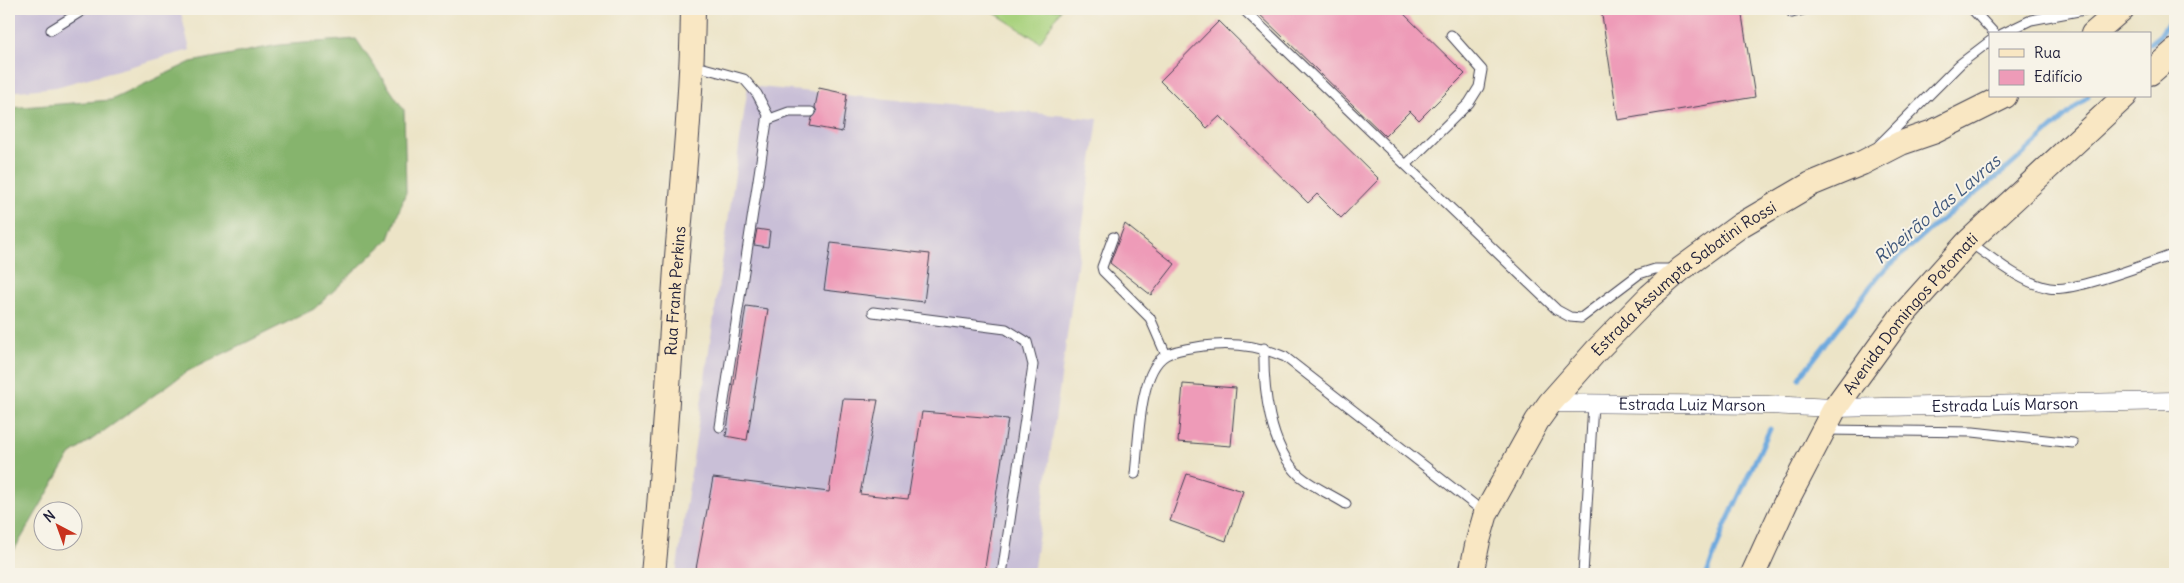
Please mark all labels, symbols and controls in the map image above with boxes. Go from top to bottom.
legend [1989,32,2152,98]
text: Rua [2034,43,2061,62]
text: Edifício [2034,67,2082,86]
water label: Ribeirão das Lavras [1869,148,2006,269]
street label: Estrada Assumpta Sabatini Rossi [1587,197,1780,360]
street label: Rua Frank Perkins [660,225,690,356]
street label: Avenida Domingos Potomati [1838,228,1982,398]
street label: Estrada Luís Marson [1931,393,2078,416]
street label: Estrada Luiz Marson [1618,394,1766,415]
north arrow [32,500,82,550]
text: N [40,506,59,526]

